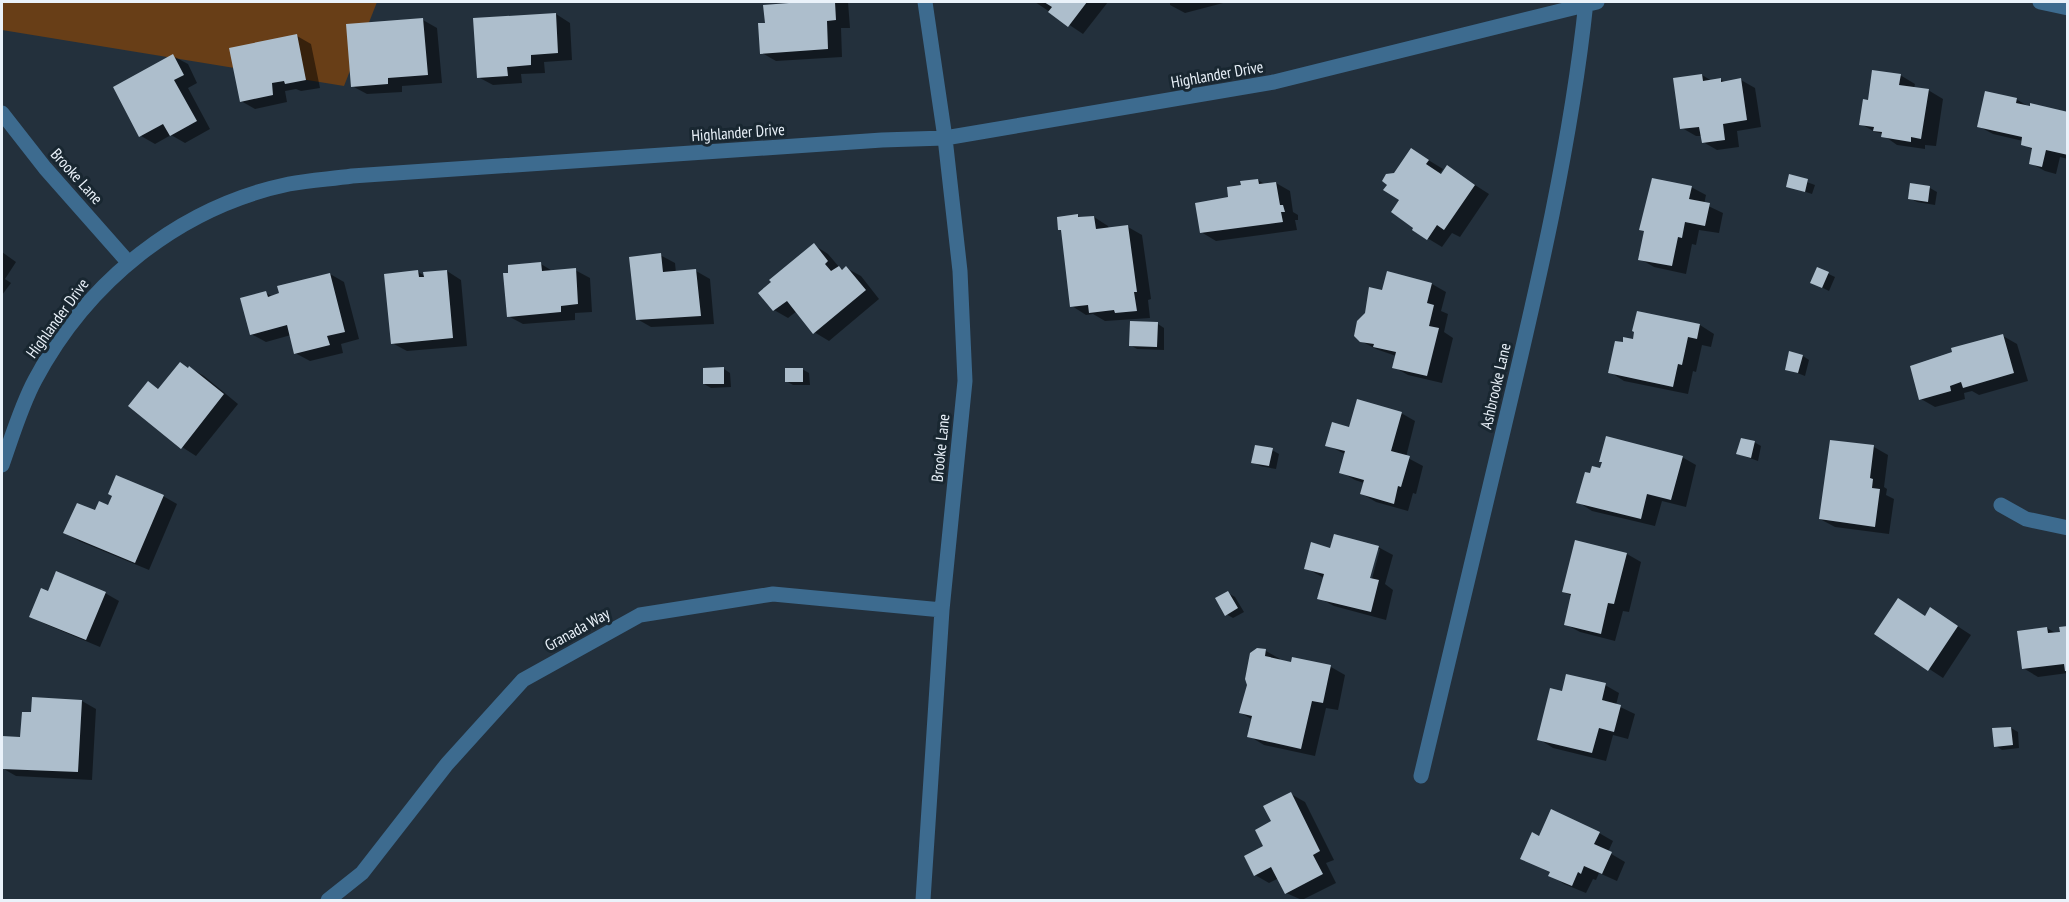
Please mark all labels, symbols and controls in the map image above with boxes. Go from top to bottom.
street label: Highlander Drive [1169,56,1265,92]
street label: Highlander Drive [691,119,785,145]
street label: Brooke Lane [47,144,107,208]
street label: Highlander Drive [21,274,93,362]
street label: Ashbrooke Lane [1475,341,1515,431]
street label: Brooke Lane [926,413,954,483]
street label: Granada Way [541,603,613,655]

